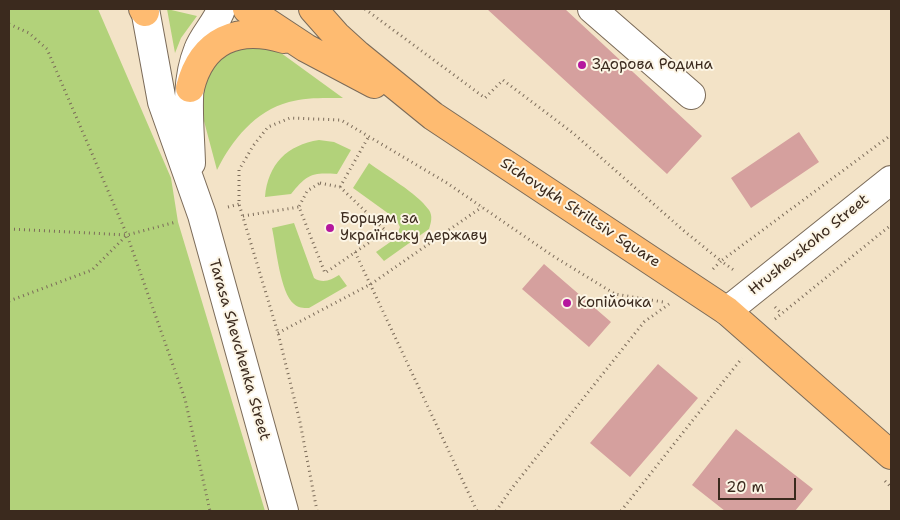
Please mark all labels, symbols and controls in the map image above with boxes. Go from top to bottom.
place label: Здорова Родина [592,56,713,74]
marker: Здорова Родина [576,59,588,71]
street label: Sichovykh Striltsiv Square [497,154,663,272]
street label: Hrushevskoho Street [745,191,873,299]
place label: Борцям за Українську державу [340,210,487,245]
marker: Борцям за Українську державу [324,222,336,234]
street label: Tarasa Shevchenka Street [204,257,274,443]
place label: Копійочка [577,294,651,312]
marker: Копійочка [561,297,573,309]
scale bar [720,468,798,500]
text: 20 m [726,477,765,497]

